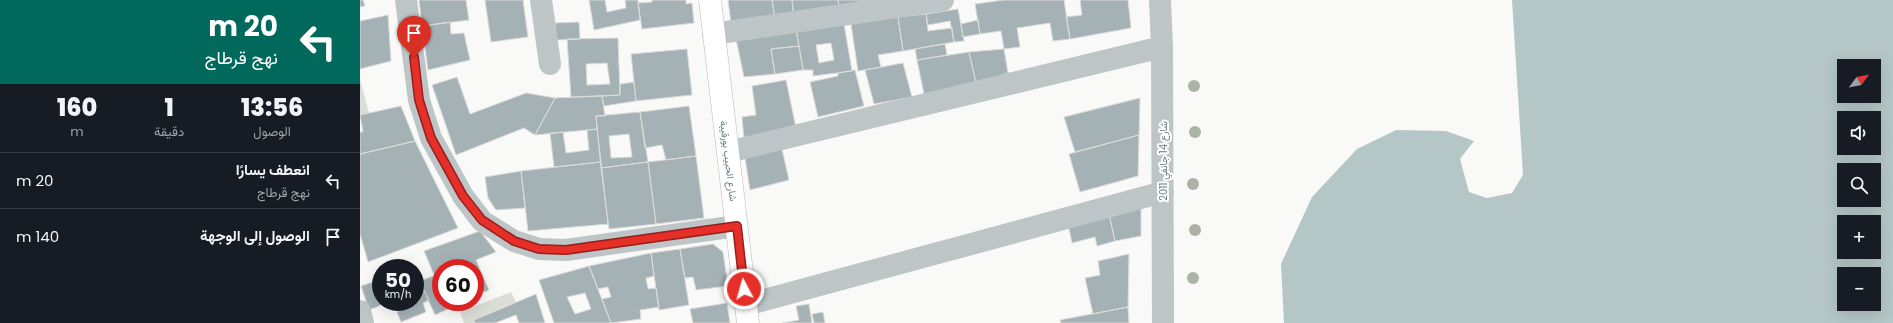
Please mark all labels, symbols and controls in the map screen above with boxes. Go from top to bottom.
text: 20 m [208,7,278,46]
icon: left [292,16,344,68]
pin [397,16,431,57]
icon: arrive [403,22,425,44]
text: نهج قرطاج [204,45,278,70]
north arrow [1837,59,1881,103]
map controls [1837,59,1881,311]
text: 160 [57,91,97,124]
text: 1 [164,91,174,124]
text: 13:56 [241,91,303,124]
button: sound [1837,111,1881,155]
street label: شارع الحبيب بورقيبة [716,120,741,202]
street label: شارع 14 جانفي 2011 [1156,121,1172,201]
text: m [70,122,84,141]
text: دقيقة [154,122,184,141]
text: الوصول [253,122,291,141]
text: انعطف يسارًا [236,159,310,180]
button: search [1837,163,1881,207]
text: 20 m [16,170,54,191]
icon: left [322,170,344,192]
text: نهج قرطاج [257,183,310,202]
button: + [1837,215,1881,259]
text: الوصول إلى الوجهة [200,225,310,246]
text: 140 m [16,226,59,247]
icon: arrive [322,226,344,248]
speed limit sign: 60 [432,259,484,311]
text: 50 [385,266,411,294]
button: − [1837,267,1881,311]
position arrow [723,268,765,310]
text: km/h [385,287,411,302]

